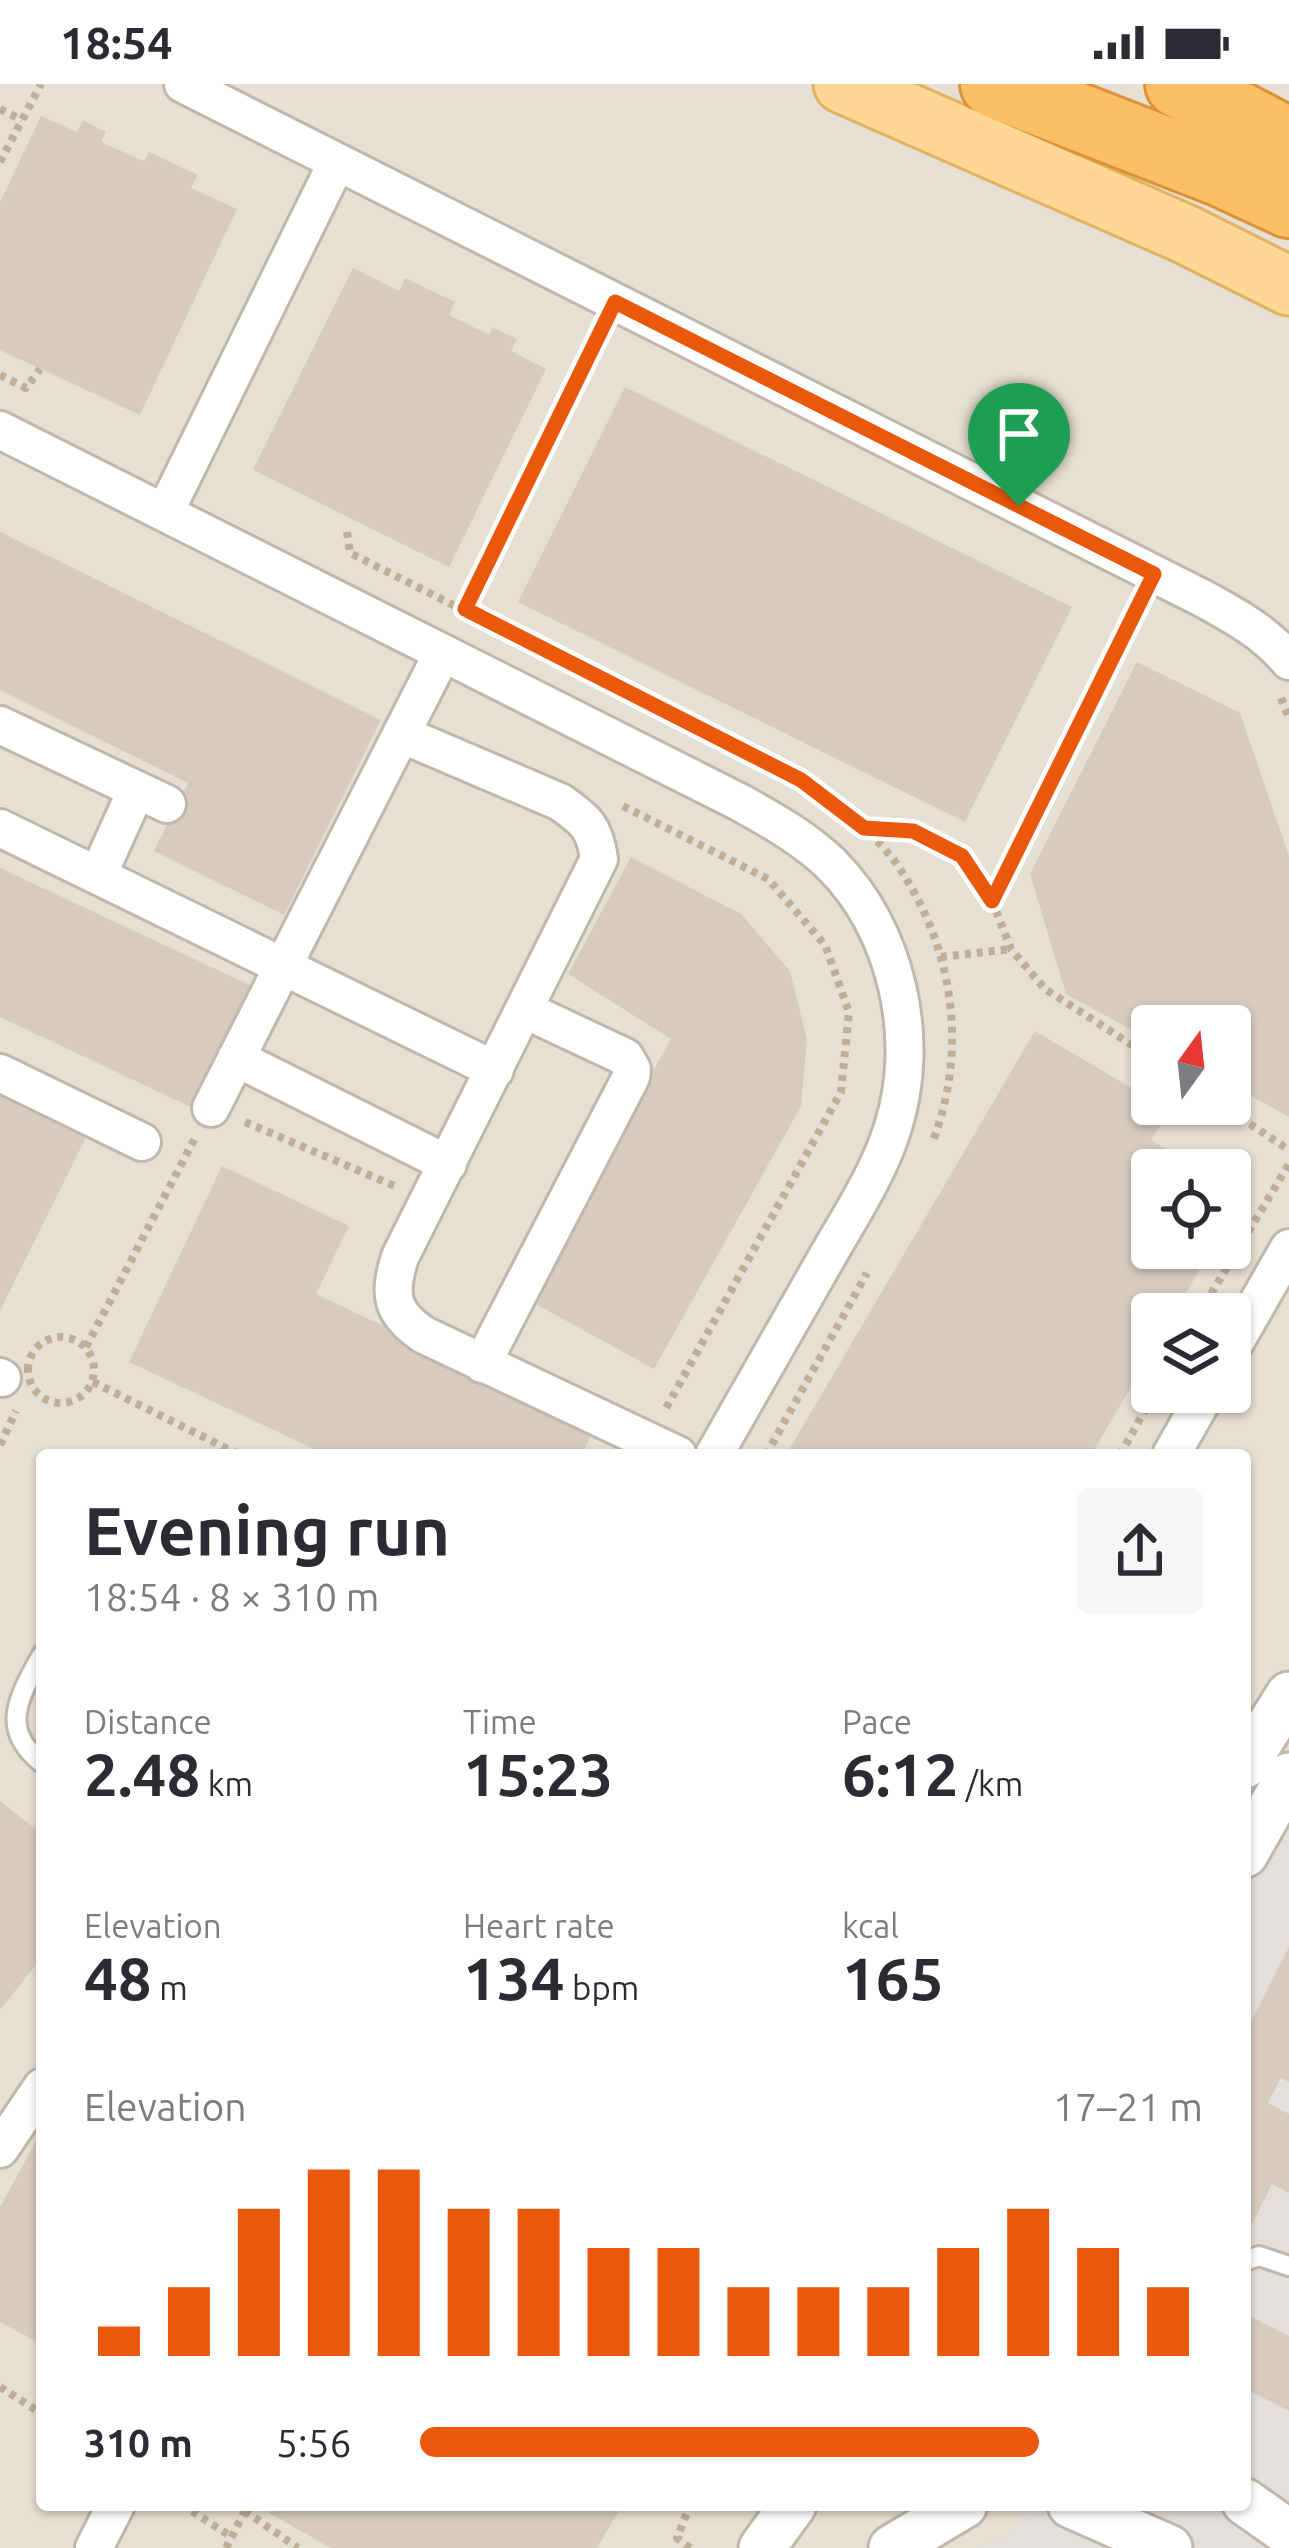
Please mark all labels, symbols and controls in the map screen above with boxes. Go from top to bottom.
text: 18:54 [60,17,173,68]
pin [968,383,1070,506]
icon: arrive [986,401,1052,467]
north arrow [1131,1005,1251,1125]
map controls [1131,1005,1251,1413]
button: locate [1131,1149,1251,1269]
button: layers [1131,1293,1251,1413]
button: share [1077,1488,1203,1614]
text: Evening run [84,1493,450,1567]
text: 18:54 · 8 × 310 m [84,1575,379,1618]
text: Distance [84,1703,212,1740]
text: Time [463,1703,537,1740]
text: Pace [842,1703,912,1740]
text: 2.48 [84,1740,200,1807]
text: 15:23 [463,1740,613,1807]
text: 6:12 [842,1740,958,1807]
text: km [200,1765,253,1802]
text: /km [958,1765,1023,1802]
text: Elevation [84,1907,222,1944]
text: Heart rate [463,1907,615,1944]
text: kcal [842,1907,899,1944]
text: 48 [84,1944,152,2011]
text: 134 [463,1944,565,2011]
text: 165 [842,1944,944,2011]
text: m [152,1969,188,2006]
text: bpm [565,1969,639,2006]
text: Elevation [84,2085,247,2128]
text: 17–21 m [1053,2085,1203,2128]
text: 310 m [84,2421,193,2464]
text: 5:56 [276,2421,352,2464]

